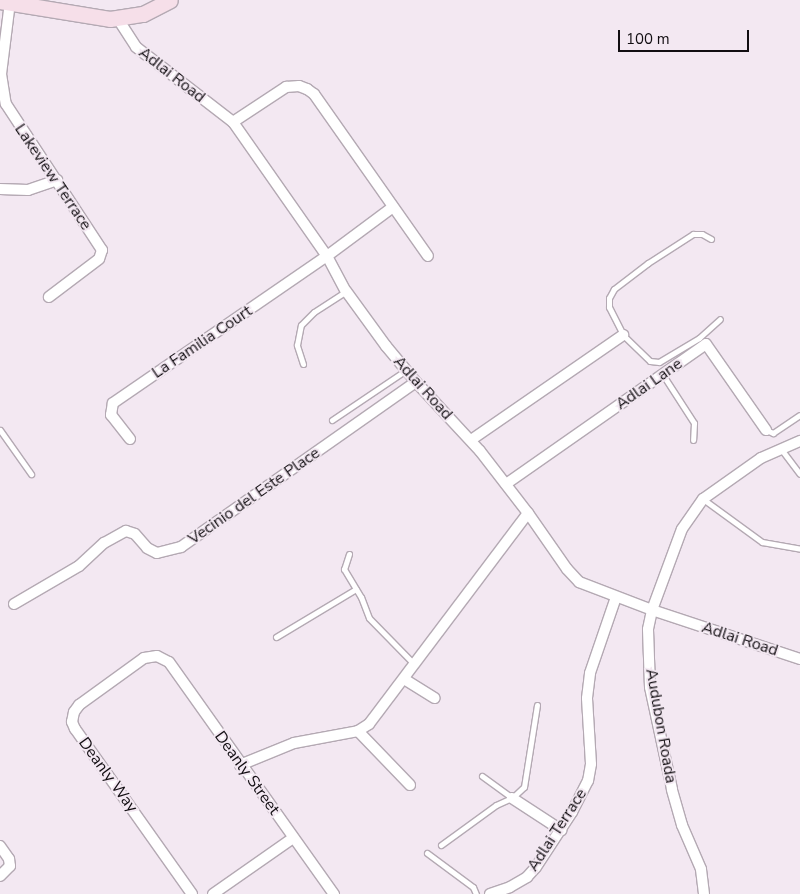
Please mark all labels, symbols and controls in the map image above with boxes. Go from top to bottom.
scale bar [620,20,751,52]
text: 100 m [626,29,670,49]
street label: Adlai Road [135,43,209,107]
street label: Lakeview Terrace [10,120,96,234]
street label: La Familia Court [148,301,256,383]
street label: Adlai Road [389,352,457,424]
street label: Adlai Lane [612,354,686,414]
street label: Vecinio del Este Place [184,443,324,549]
street label: Adlai Road [699,618,781,660]
street label: Audubon Roada [641,667,681,785]
street label: Deanly Street [210,728,284,818]
street label: Deanly Way [74,734,142,816]
street label: Adlai Terrace [523,785,591,875]

